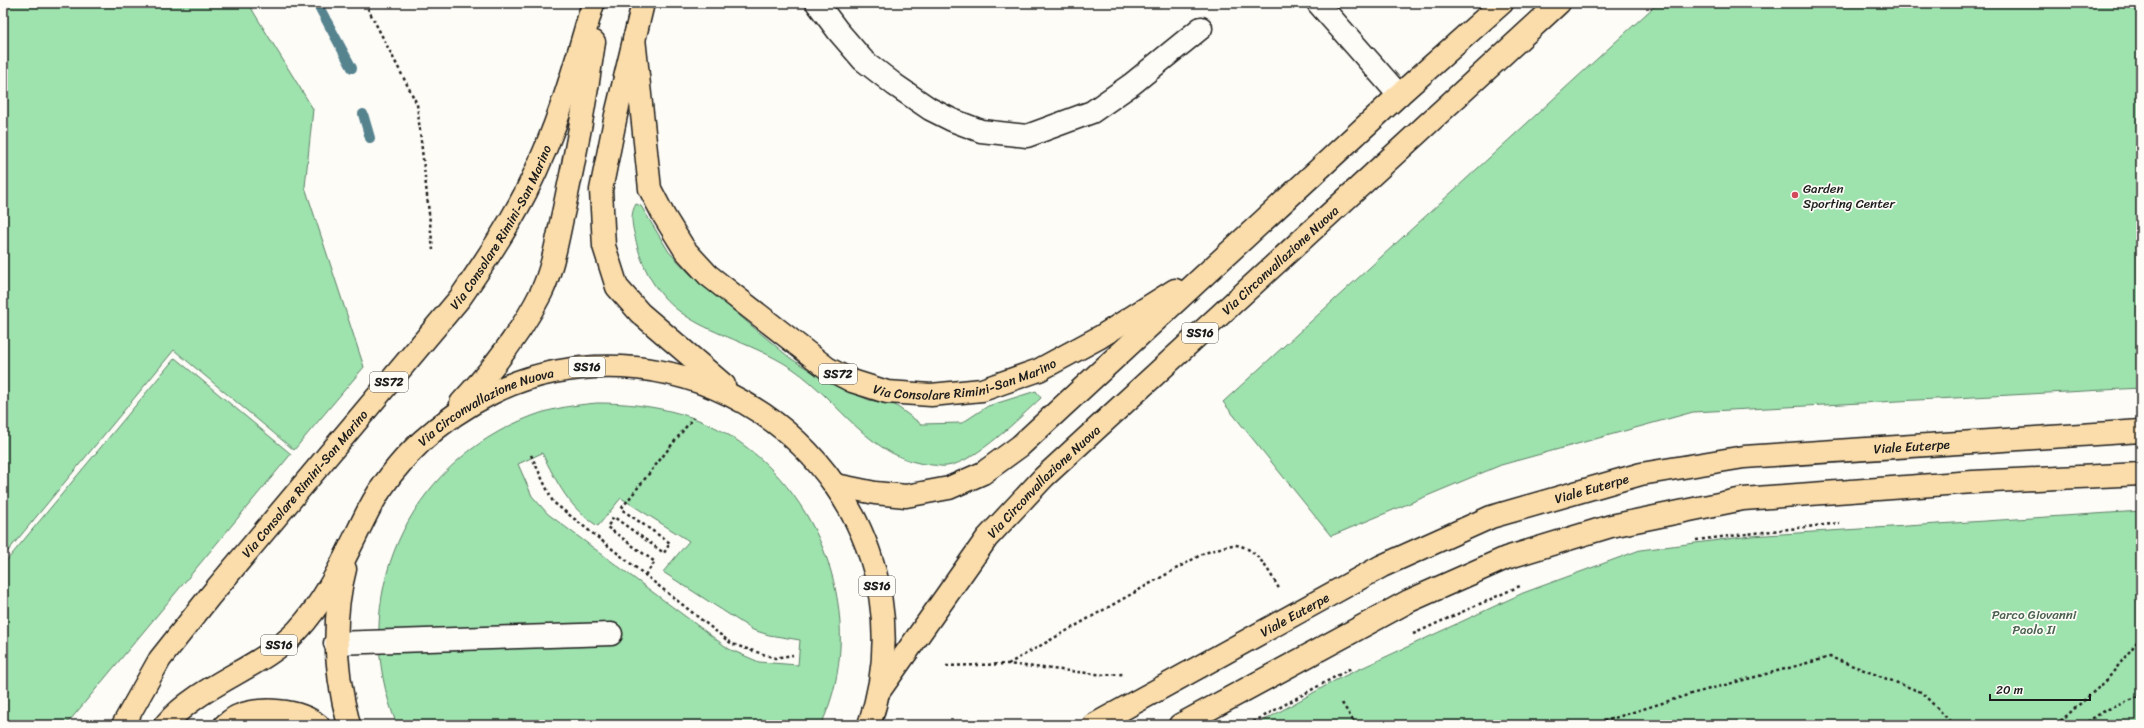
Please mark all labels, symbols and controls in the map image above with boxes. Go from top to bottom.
street label: Via Consolare Rimini-San Marino [444,141,558,315]
place label: Garden Sporting Center [1803,177,1896,215]
marker: Garden Sporting Center [1790,190,1800,200]
street label: Via Circonvallazione Nuova [1216,200,1345,321]
road number: SS16 [1182,323,1218,343]
street label: Via Consolare Rimini-San Marino [870,352,1061,407]
road number: SS16 [569,357,605,377]
street label: Via Circonvallazione Nuova [412,361,556,452]
road number: SS72 [819,364,857,384]
road number: SS72 [370,372,408,392]
street label: Via Consolare Rimini-San Marino [236,404,374,563]
street label: Via Circonvallazione Nuova [981,419,1106,544]
street label: Viale Euterpe [1873,433,1951,460]
street label: Viale Euterpe [1552,467,1631,510]
road number: SS16 [859,576,895,596]
street label: Viale Euterpe [1256,586,1334,643]
park label: Parco Giovanni Paolo II [1992,603,2077,641]
road number: SS16 [261,635,297,655]
scale bar [1990,676,2090,702]
text: 20 m [1996,679,2023,701]

